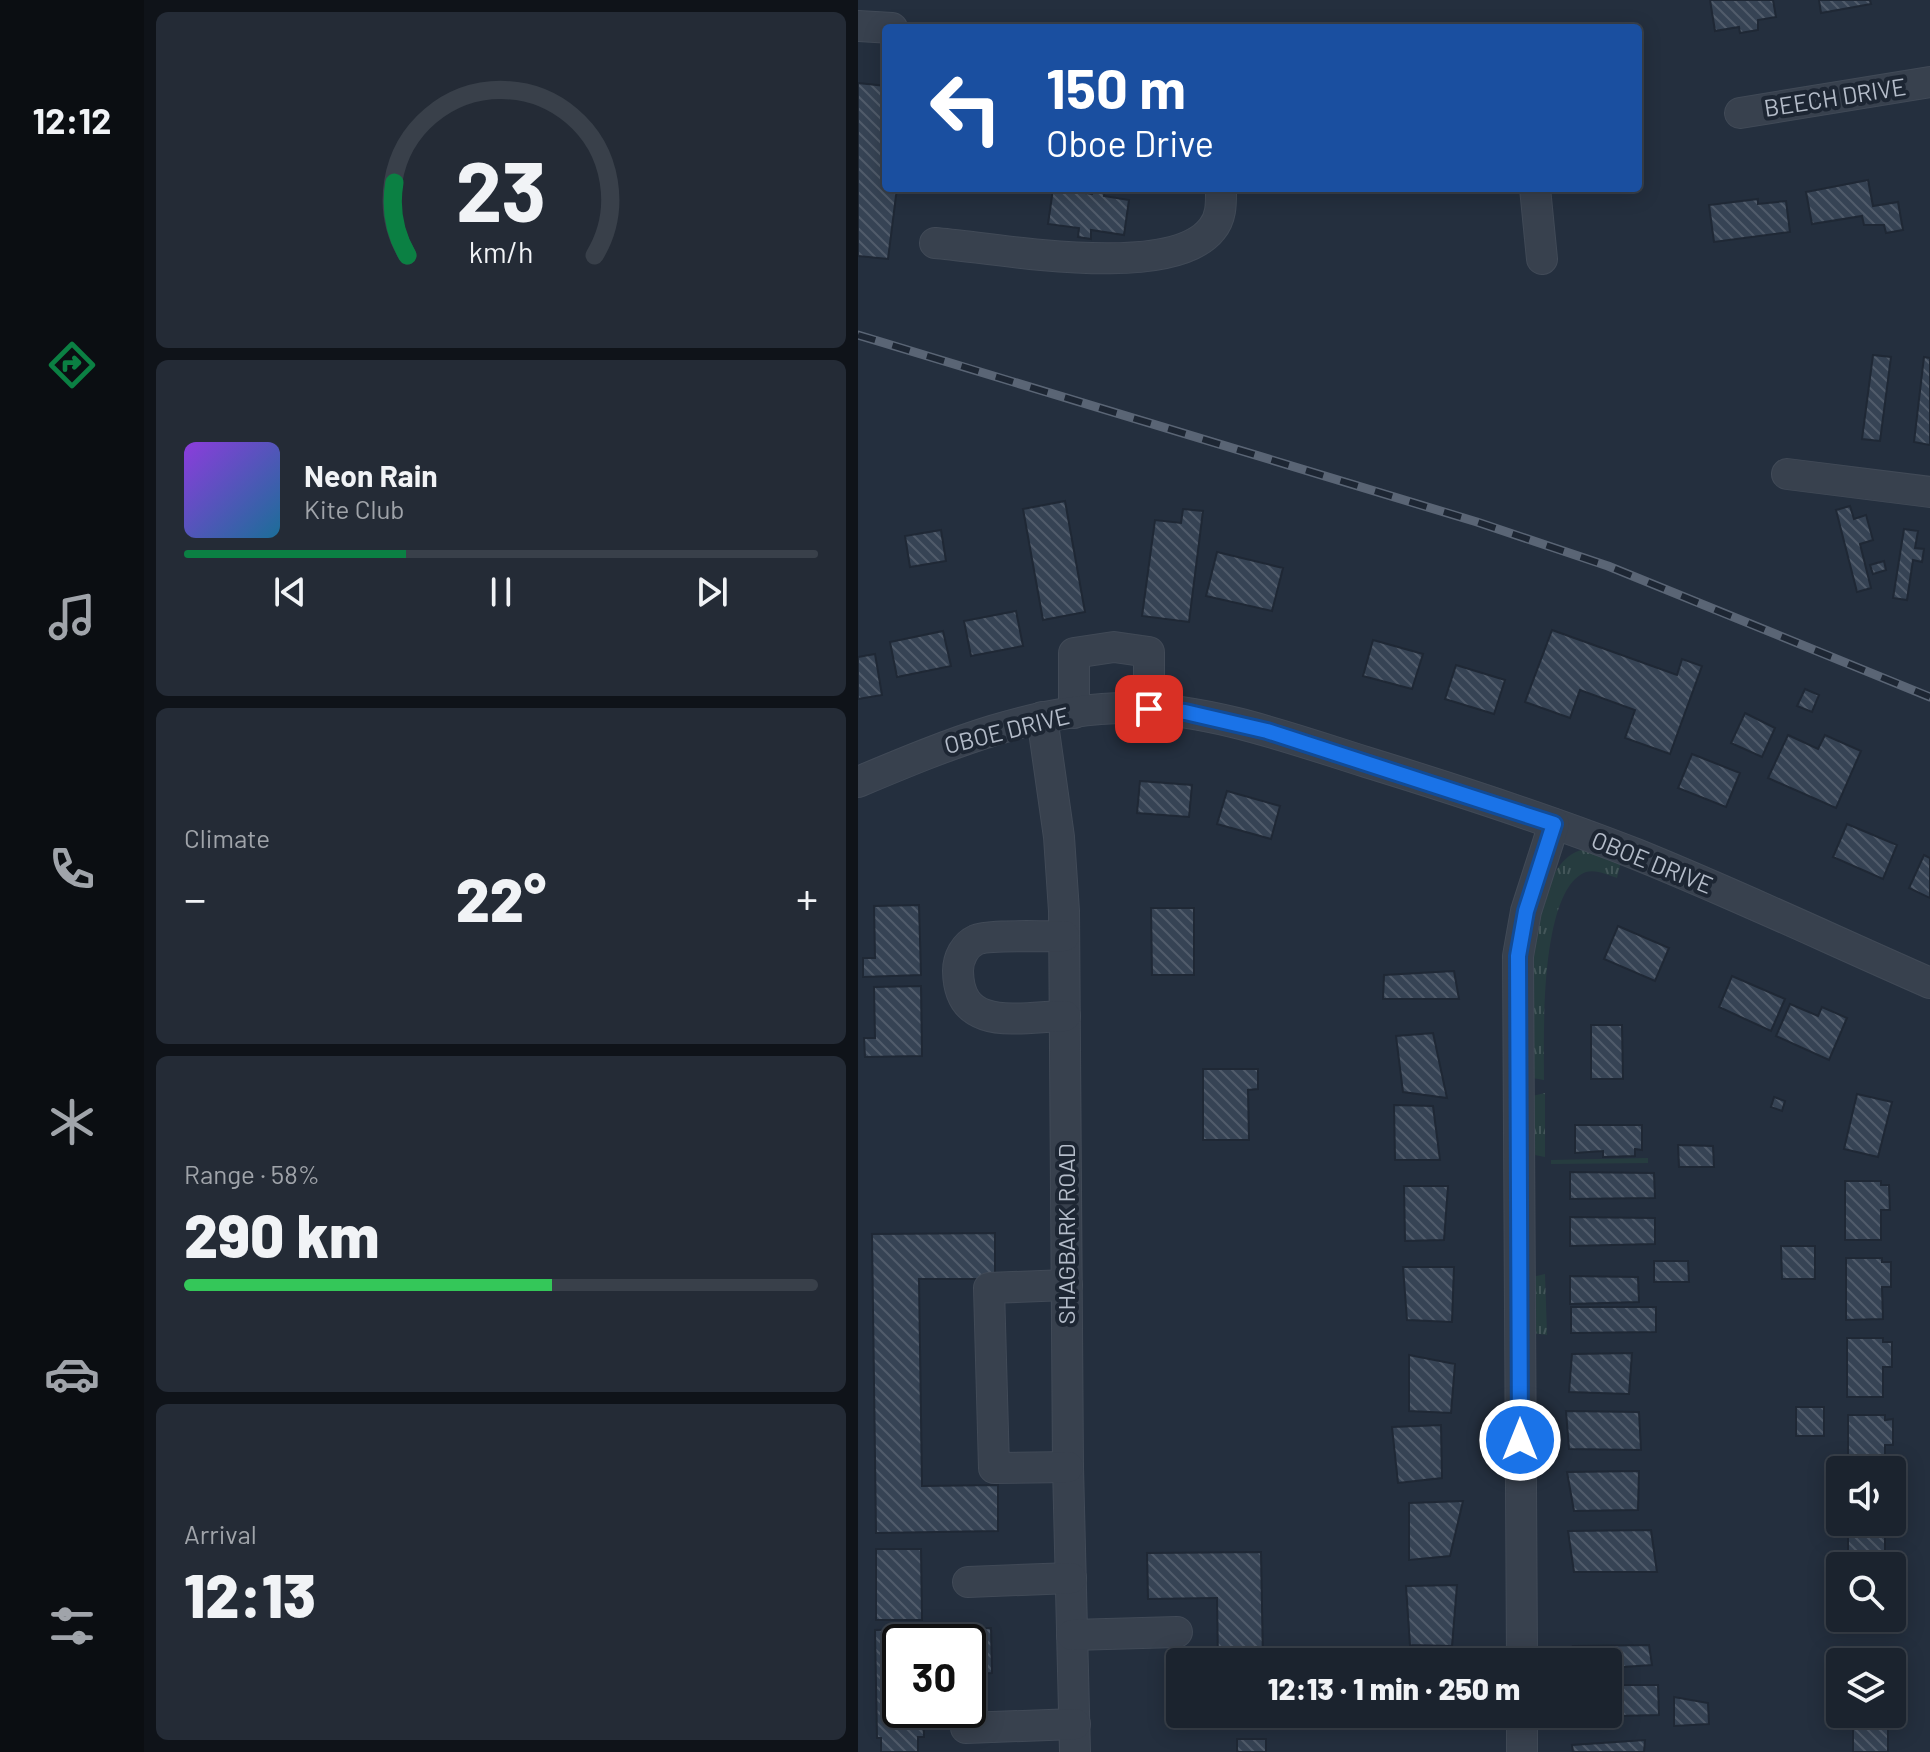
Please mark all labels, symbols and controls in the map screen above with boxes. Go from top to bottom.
text: 150 m [1046,53,1186,120]
icon: left [914,56,1018,160]
street label: BEECH DRIVE [1762,71,1908,122]
text: 12:12 [33,98,111,141]
text: Oboe Drive [1046,121,1214,164]
text: 23 [456,139,546,239]
text: km/h [469,234,533,269]
icon: directions [44,337,100,393]
text: Neon Rain [304,457,438,493]
text: Kite Club [304,493,405,524]
icon: previous [268,570,312,614]
icon: pause [479,570,523,614]
icon: next [690,570,734,614]
icon: music [44,589,100,645]
pin [1115,675,1183,743]
icon: arrive [1127,687,1171,731]
street label: OBOE DRIVE [941,700,1072,759]
text: Climate [184,822,270,853]
street label: OBOE DRIVE [1588,824,1717,899]
icon: phone [44,841,100,897]
text: 22° [456,862,546,934]
text: − [184,871,206,924]
text: + [796,871,818,924]
icon: climate [44,1094,100,1150]
street label: SHAGBARK ROAD [1051,1143,1080,1325]
text: Range · 58% [184,1158,320,1189]
text: 290 km [184,1198,379,1270]
icon: car [44,1346,100,1402]
position arrow [1478,1398,1562,1482]
map controls [1826,1456,1906,1728]
button: sound [1826,1456,1906,1536]
text: Arrival [184,1518,257,1549]
button: search [1826,1552,1906,1632]
text: 12:13 [184,1558,316,1630]
icon: filters [44,1598,100,1654]
speed limit sign: 30 [882,1624,986,1728]
button: layers [1826,1648,1906,1728]
text: 12:13 · 1 min · 250 m [1268,1670,1520,1706]

